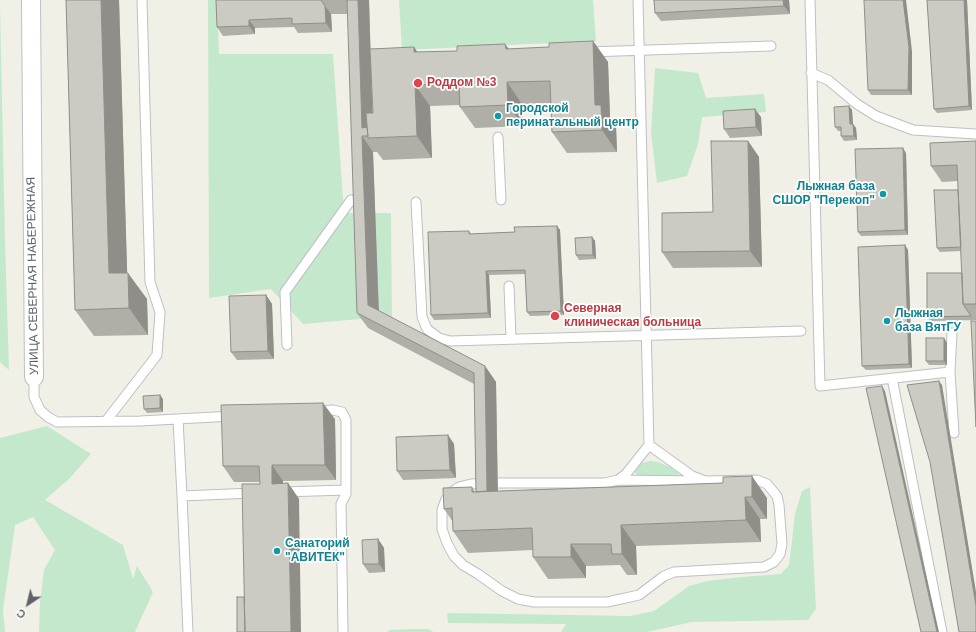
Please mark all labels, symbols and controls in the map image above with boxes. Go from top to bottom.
place label: Роддом №3 [427,76,497,90]
marker: Роддом №3 [412,77,424,89]
place label: Городской перинатальный центр [506,102,639,130]
marker: Городской перинатальный центр [493,111,503,121]
street label: УЛИЦА СЕВЕРНАЯ НАБЕРЕЖНАЯ [24,177,42,375]
place label: Лыжная база СШОР "Перекоп" [772,180,875,208]
marker: Лыжная база СШОР "Перекоп" [878,189,888,199]
place label: Северная клиническая больница [564,302,701,330]
place label: Лыжная база ВятГУ [895,307,961,335]
marker: Северная клиническая больница [549,310,561,322]
marker: Лыжная база ВятГУ [882,316,892,326]
place label: Санаторий "АВИТЕК" [285,537,350,565]
marker: Санаторий "АВИТЕК" [272,546,282,556]
north arrow [8,584,48,624]
text: С [14,607,28,621]

